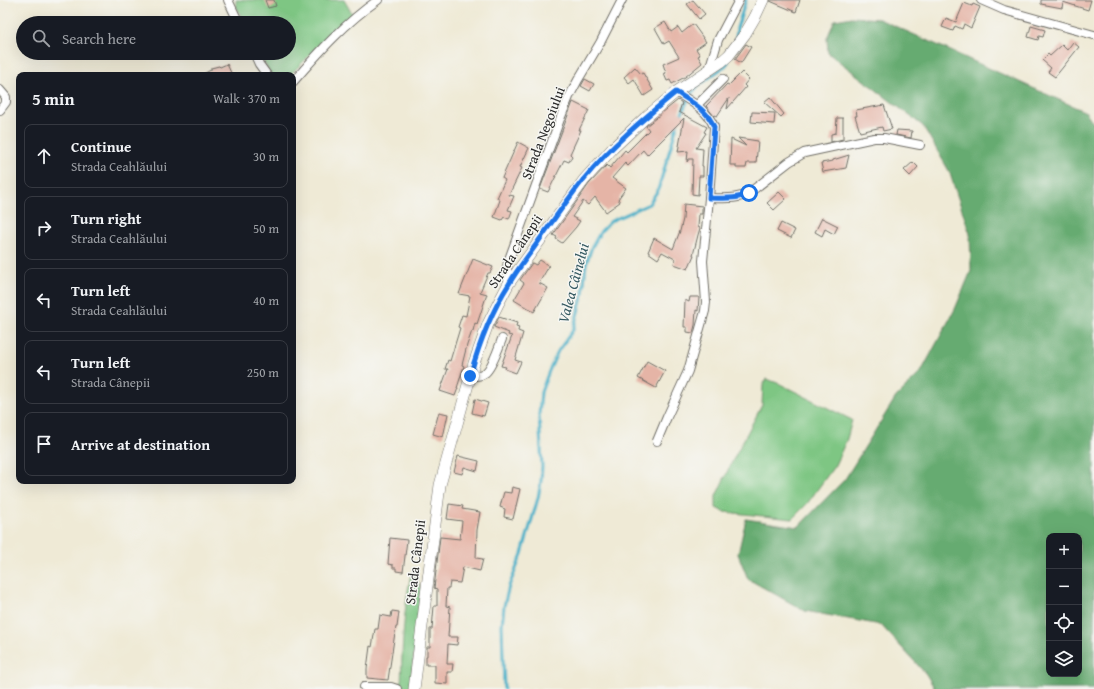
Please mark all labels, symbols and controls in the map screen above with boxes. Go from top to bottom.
search box [16,16,296,60]
icon: search [30,27,52,49]
text: Search here [62,28,136,49]
street label: Strada Negoiului [516,84,570,182]
text: 5 min [32,86,74,111]
text: Walk · 370 m [213,89,280,108]
text: Continue [71,136,132,157]
icon: ahead [33,145,55,167]
text: 30 m [253,147,279,166]
text: Strada Ceahlăului [71,157,167,176]
route start [740,184,758,202]
text: Turn right [71,208,142,229]
street label: Strada Cânepii [483,210,547,292]
icon: right [33,217,55,239]
text: 50 m [253,219,279,238]
text: Strada Ceahlăului [71,229,167,248]
water label: Valea Câinelui [552,241,594,325]
text: Turn left [71,280,130,301]
icon: left [33,289,55,311]
text: 40 m [253,291,279,310]
text: Strada Ceahlăului [71,301,167,320]
text: Turn left [71,352,130,373]
icon: left [33,361,55,383]
text: 250 m [247,363,279,382]
route end [461,367,479,385]
text: Strada Cânepii [71,373,150,392]
icon: arrive [33,433,55,455]
text: Arrive at destination [71,434,210,455]
street label: Strada Cânepii [400,518,430,606]
map controls [1046,533,1082,677]
button: + [1046,533,1082,569]
button: − [1046,569,1082,605]
button: locate [1046,605,1082,641]
button: layers [1046,641,1082,677]

